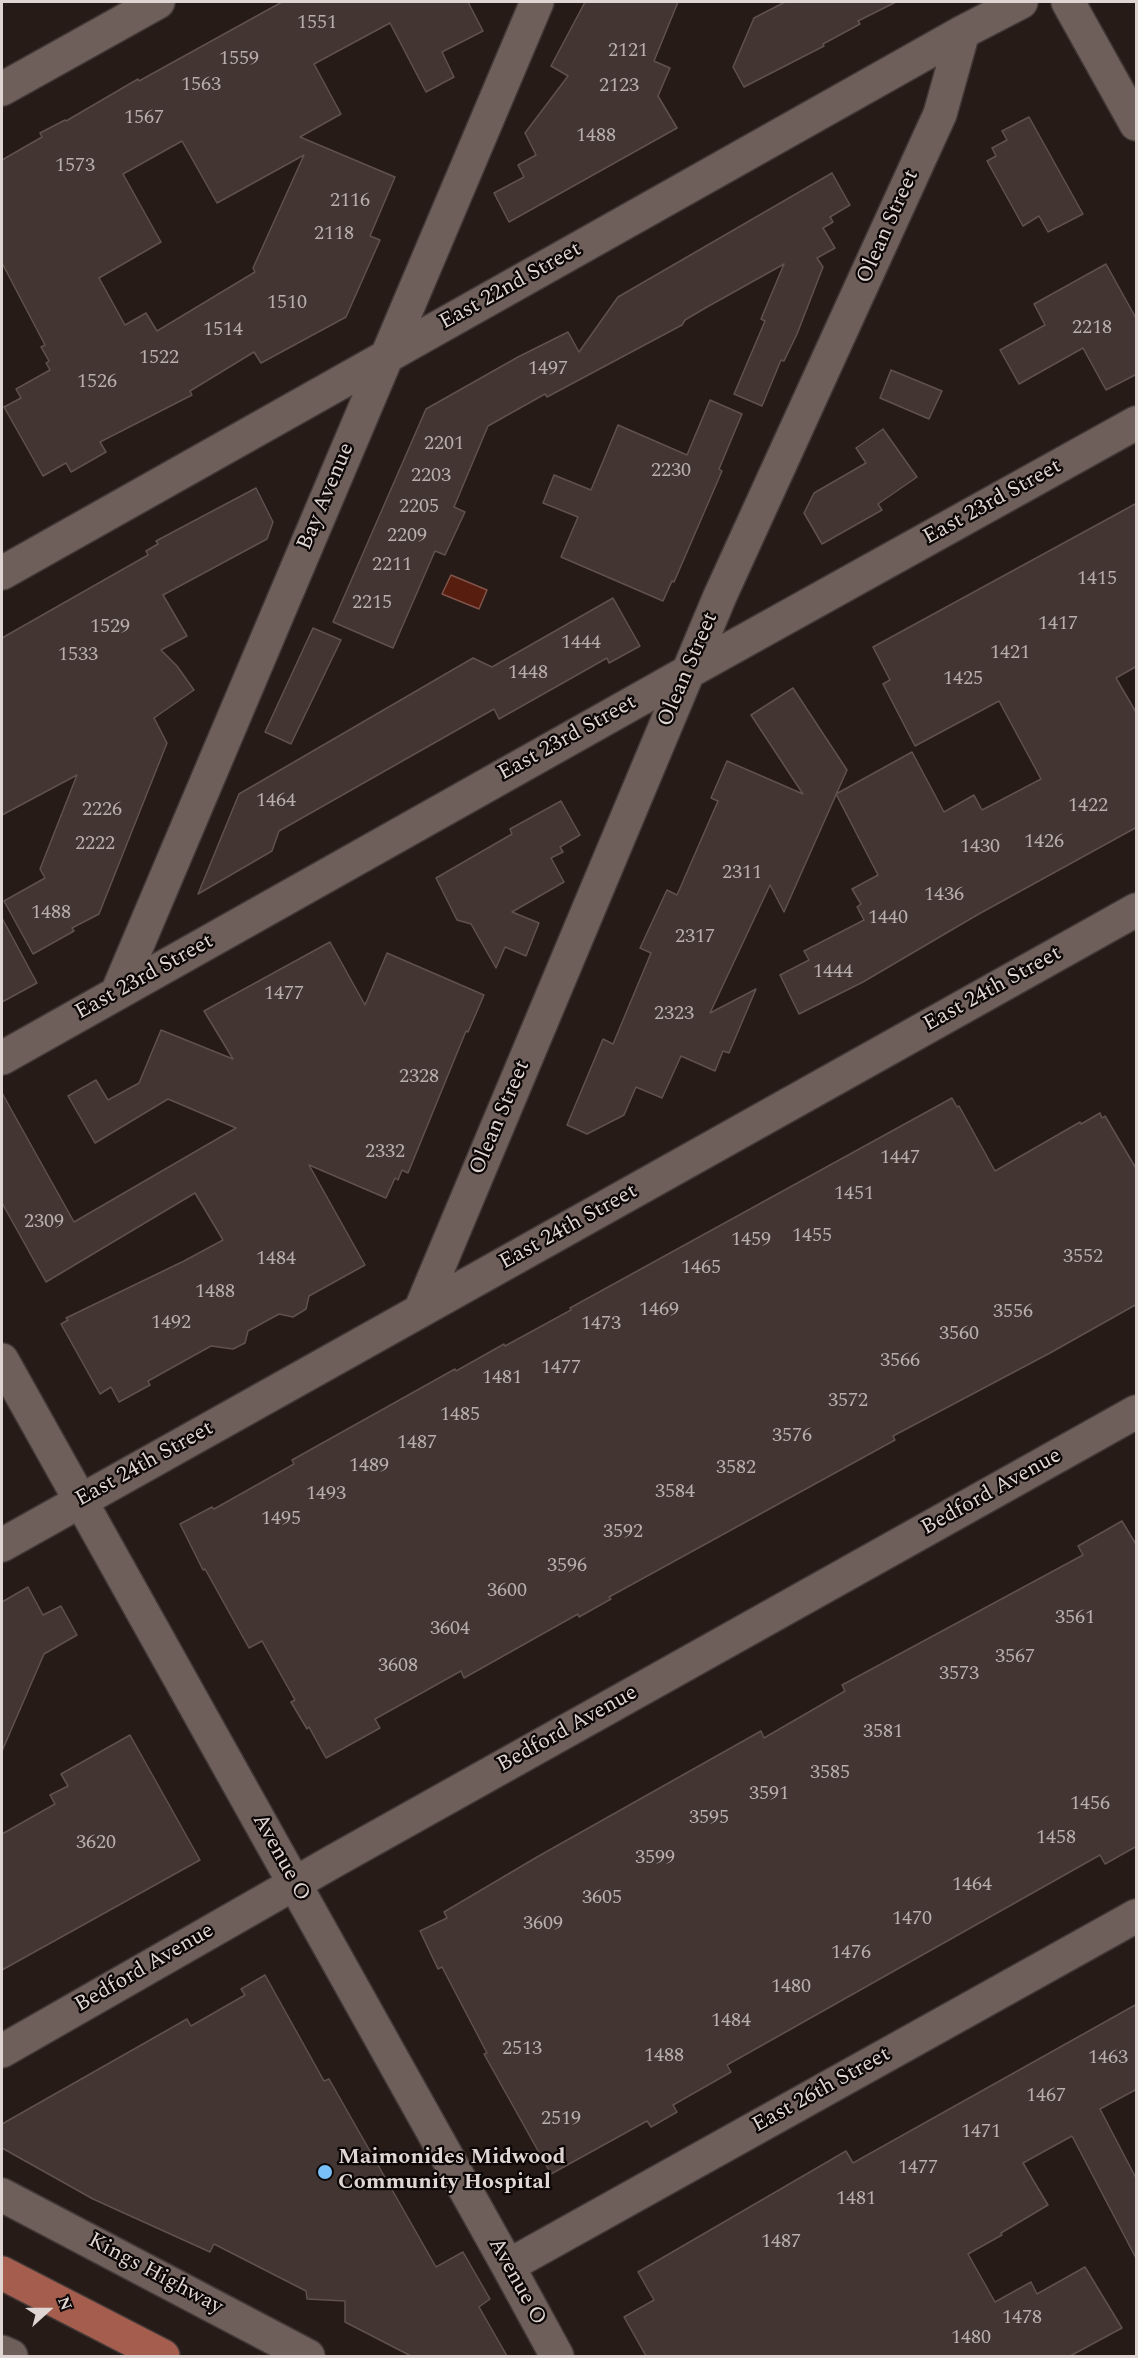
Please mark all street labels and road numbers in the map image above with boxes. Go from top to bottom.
street label: Olean Street [852,166,926,288]
street label: East 22nd Street [436,237,586,337]
street label: Bay Avenue [293,439,361,555]
street label: East 23rd Street [919,454,1067,552]
street label: Olean Street [653,609,725,731]
street label: East 23rd Street [494,690,642,788]
street label: East 23rd Street [71,929,219,1027]
street label: East 24th Street [919,941,1067,1039]
street label: Olean Street [465,1057,537,1179]
street label: East 24th Street [495,1179,643,1277]
street label: East 24th Street [71,1416,219,1514]
street label: Bedford Avenue [917,1444,1067,1542]
street label: Bedford Avenue [493,1681,643,1779]
street label: Avenue O [245,1810,315,1906]
street label: Bedford Avenue [71,1919,219,2019]
street label: East 26th Street [748,2042,896,2140]
street label: Kings Highway [83,2228,227,2322]
street label: Avenue O [481,2234,551,2330]

